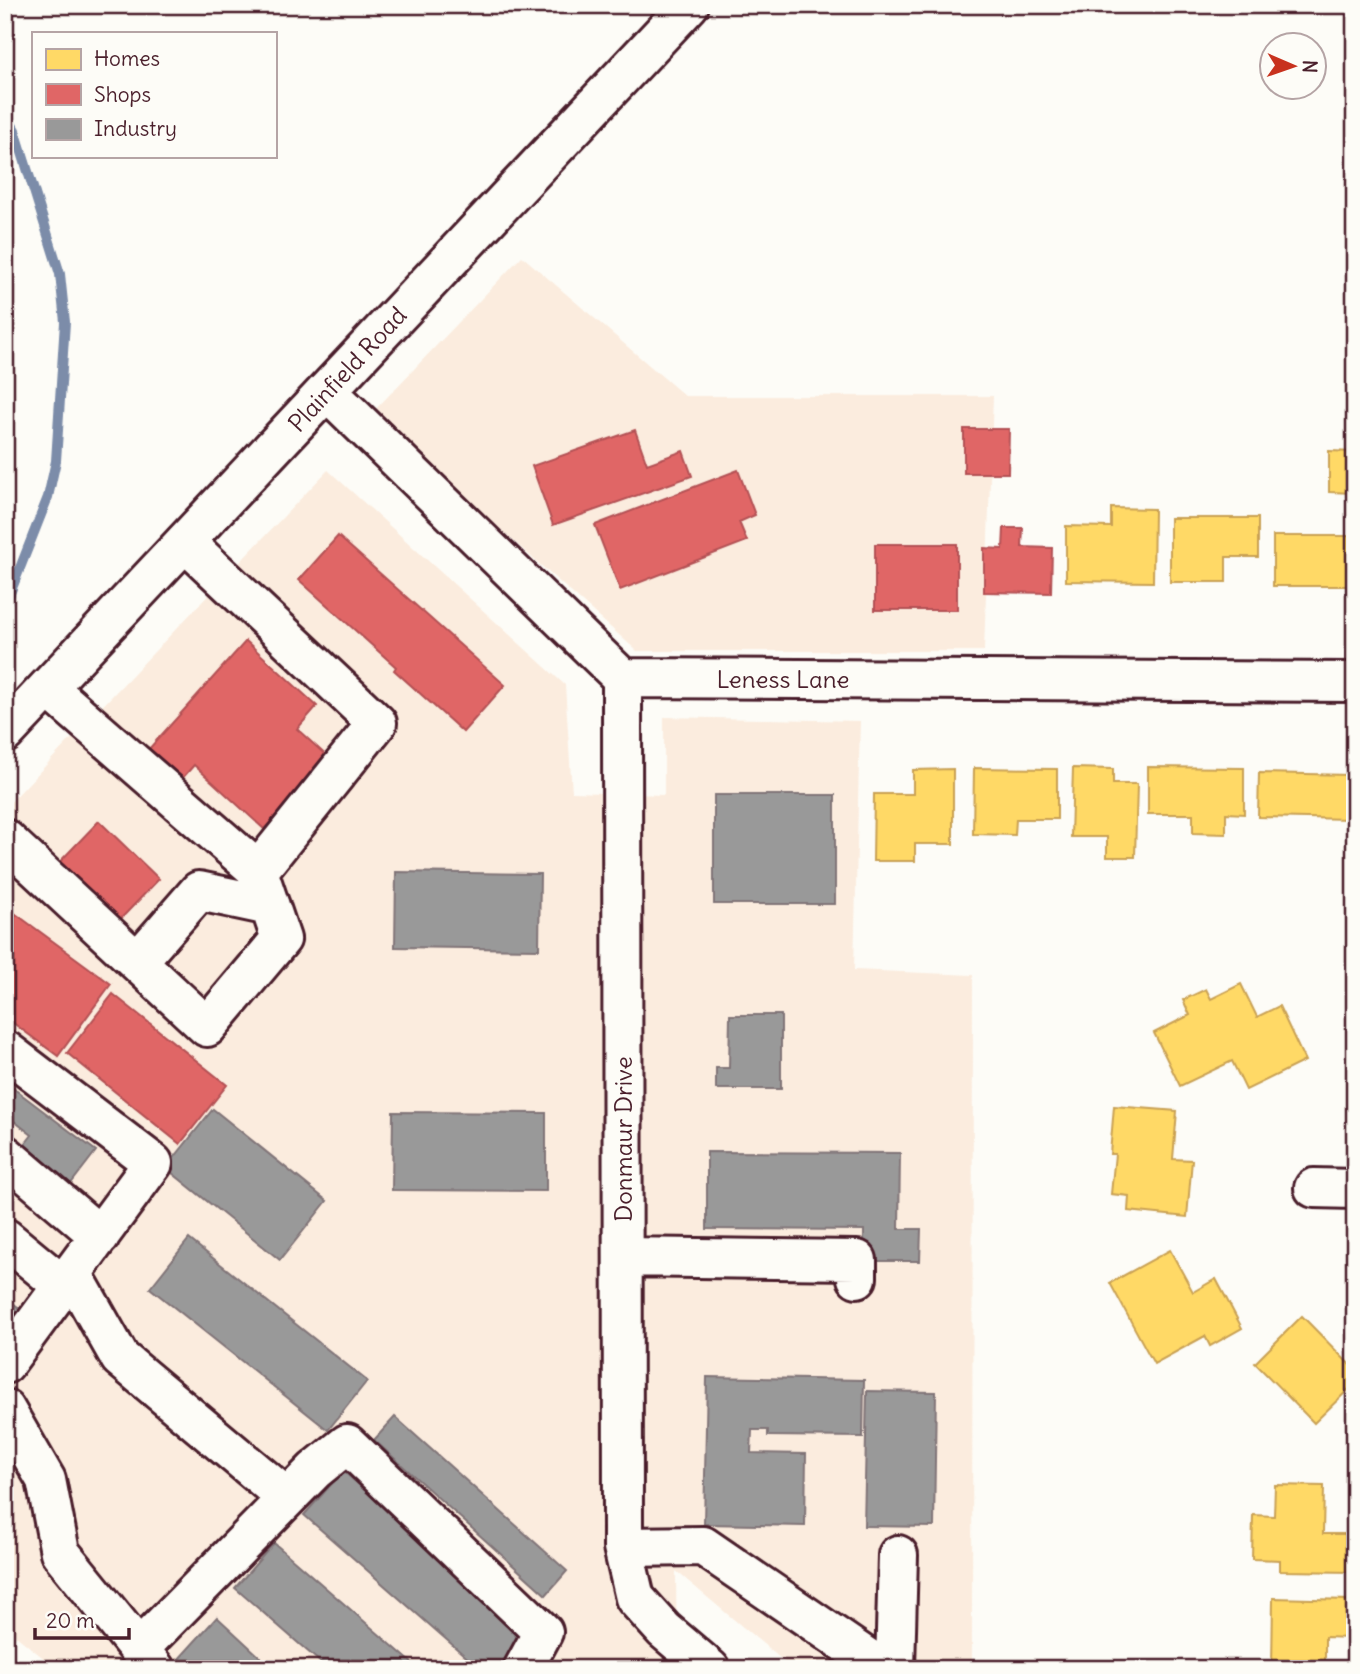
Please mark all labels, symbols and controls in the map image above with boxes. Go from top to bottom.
legend [32,32,276,158]
north arrow [1258,32,1328,102]
text: Homes [94,45,160,72]
text: N [1298,60,1322,74]
text: Shops [94,81,151,108]
text: Industry [94,115,177,142]
street label: Plainfield Road [281,300,413,438]
street label: Leness Lane [716,664,850,694]
street label: Donmaur Drive [608,1056,638,1222]
scale bar [35,1597,130,1641]
text: 20 m [46,1607,95,1634]

